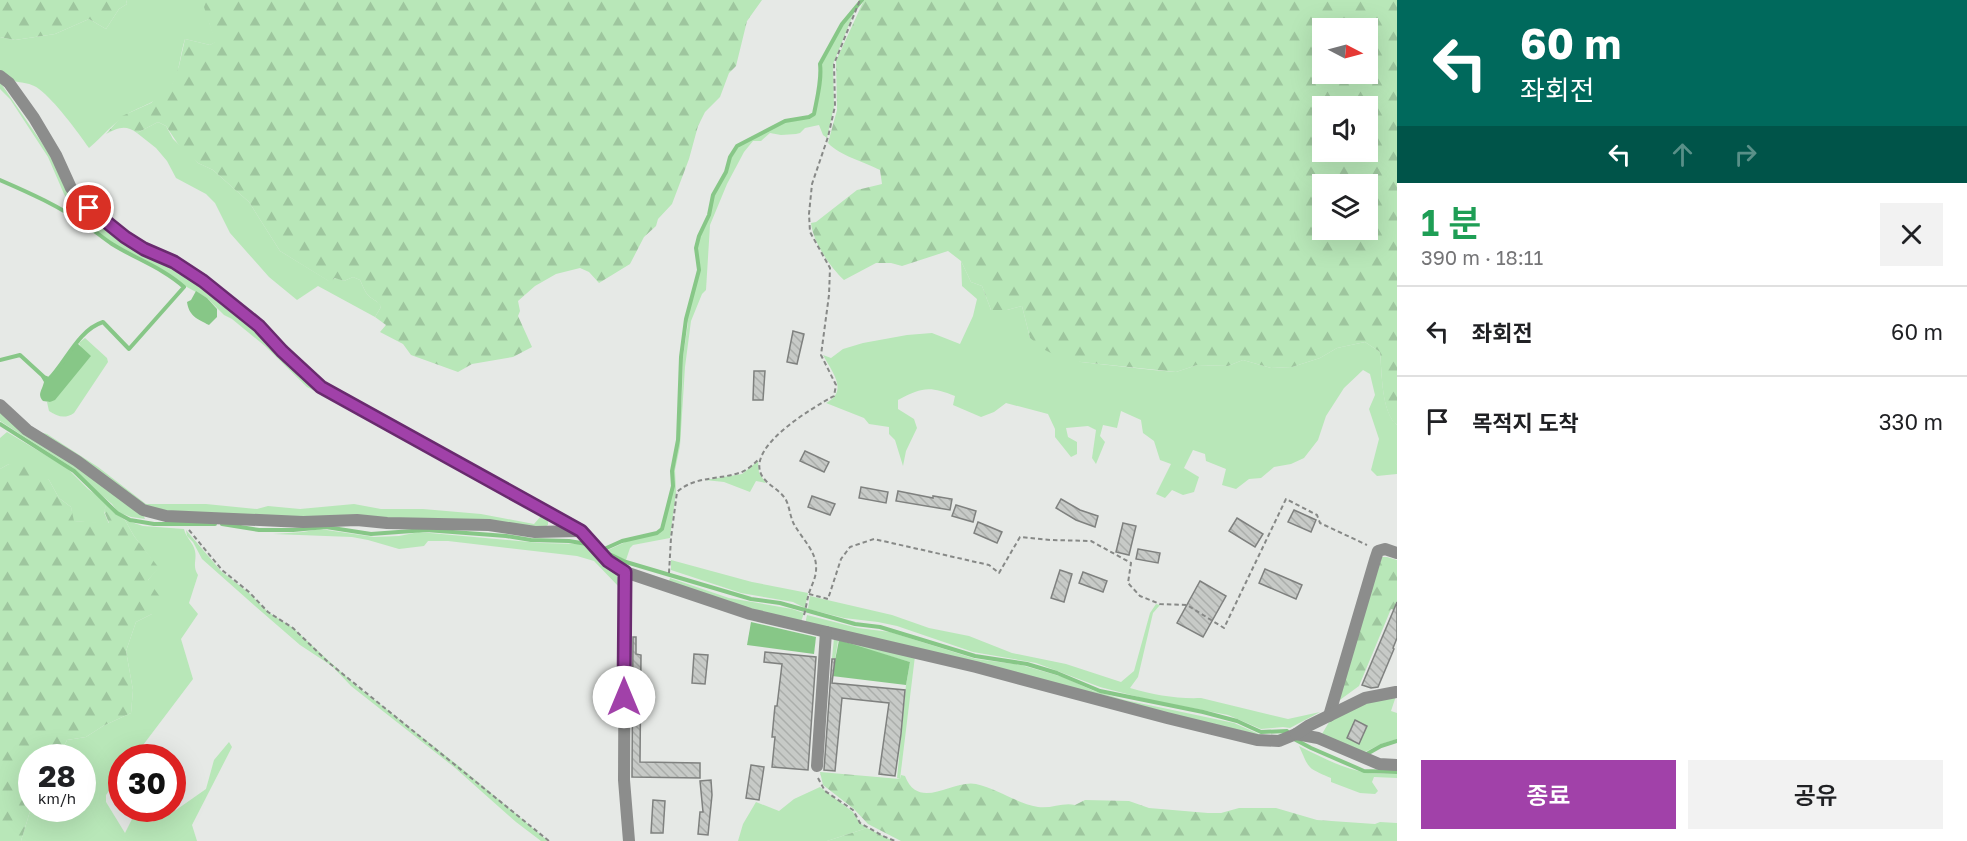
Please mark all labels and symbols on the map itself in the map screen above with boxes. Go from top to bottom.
north arrow [1312,18,1378,84]
pin [63,182,114,233]
position arrow [592,665,656,729]
speed limit sign: 30 [108,744,186,822]

